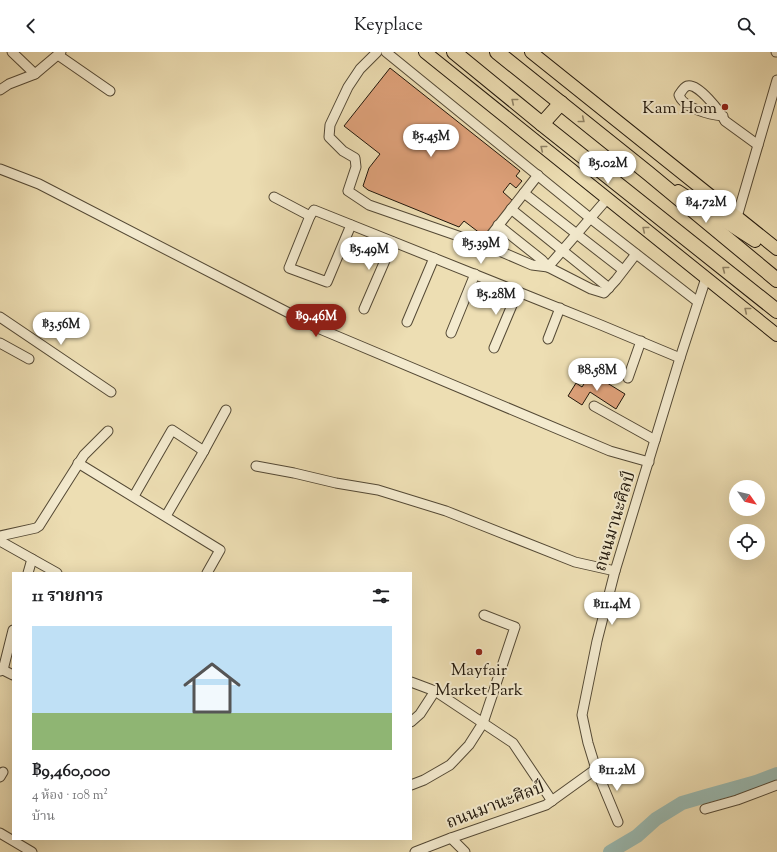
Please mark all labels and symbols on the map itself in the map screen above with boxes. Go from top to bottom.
place label: Kam Hom [642,97,717,121]
one-way arrow [511,98,518,105]
marker: Kam Hom [720,102,730,112]
one-way arrow [578,115,585,122]
pin: ฿5.45M [398,124,464,158]
one-way arrow [541,146,548,153]
pin: ฿5.02M [575,151,641,185]
pin: ฿4.72M [673,190,739,224]
one-way arrow [642,227,649,234]
pin: ฿5.39M [448,231,514,265]
pin: ฿5.49M [336,237,402,271]
one-way arrow [722,267,729,274]
pin: ฿5.28M [463,282,529,316]
pin: ฿9.46M [283,304,349,338]
one-way arrow [744,308,751,315]
pin: ฿3.56M [28,312,94,346]
pin: ฿8.58M [564,358,630,392]
street label: ถนนมานะศิลป์ [589,468,643,575]
north arrow [729,480,765,516]
pin: ฿11.4M [579,592,645,626]
marker: Mayfair Market Park [474,647,484,657]
place label: Mayfair Market Park [435,659,523,703]
pin: ฿11.2M [584,758,650,792]
street label: ถนนมานะศิลป์ [443,776,548,836]

